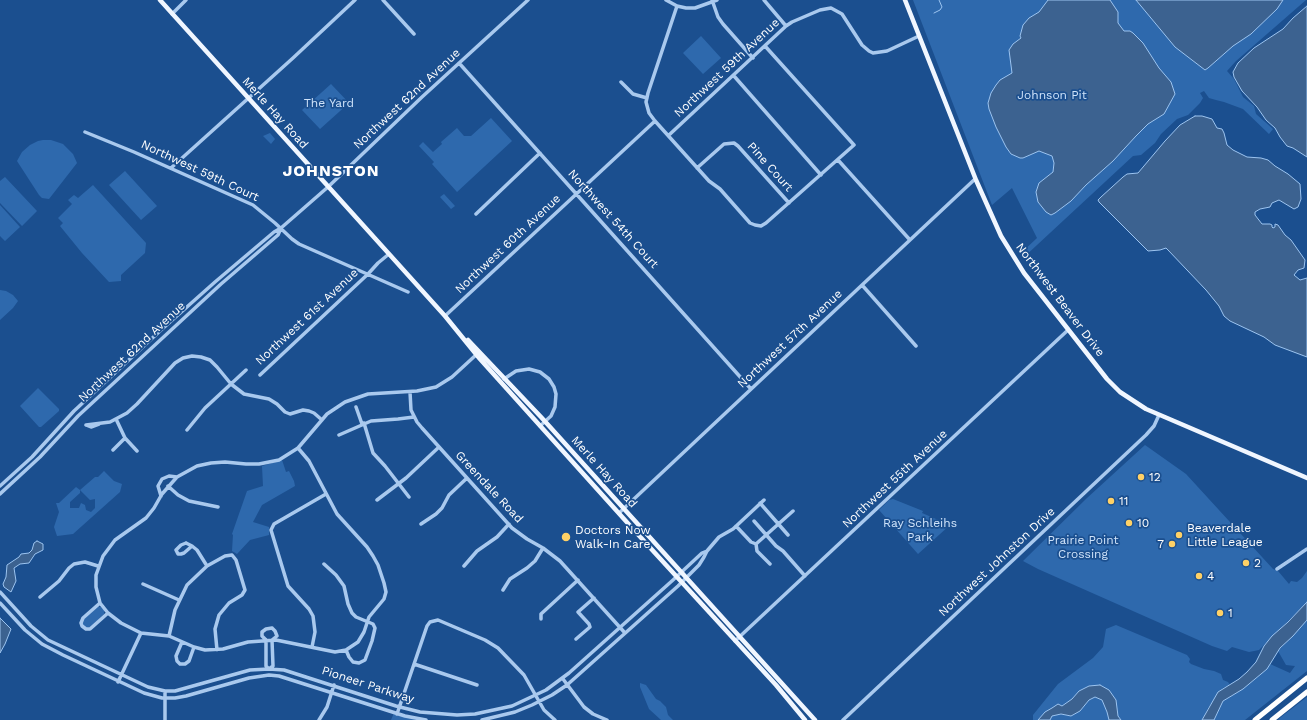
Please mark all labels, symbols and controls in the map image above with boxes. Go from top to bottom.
street label: Northwest 59th Avenue [671,16,783,120]
street label: Northwest 62nd Avenue [351,46,463,152]
street label: Merle Hay Road [239,74,311,152]
park label: Johnson Pit [1017,88,1087,102]
park label: The Yard [304,96,354,110]
street label: Northwest 59th Court [139,137,261,205]
street label: Pine Court [744,139,796,195]
district label: JOHNSTON [282,161,380,181]
street label: Northwest 54th Court [565,167,661,271]
street label: Northwest 60th Avenue [452,191,564,297]
street label: Northwest Beaver Drive [1013,240,1107,360]
street label: Northwest 61st Avenue [253,266,361,368]
street label: Northwest 57th Avenue [735,287,845,391]
street label: Northwest 62nd Avenue [76,299,188,405]
street label: Northwest 55th Avenue [840,427,950,531]
street label: Merle Hay Road [568,433,640,511]
street label: Greendale Road [452,448,526,526]
place label: 12 [1149,470,1161,484]
marker: 12 [1136,472,1146,482]
place label: 11 [1119,494,1128,508]
marker: 11 [1106,496,1116,506]
street label: Northwest Johnston Drive [936,504,1058,620]
park label: Ray Schleihs Park [883,516,957,544]
place label: 10 [1137,516,1149,530]
marker: 10 [1124,518,1134,528]
place label: Beaverdale Little League [1187,521,1263,549]
place label: Doctors Now Walk-In Care [575,523,651,551]
marker: Beaverdale Little League [1174,530,1184,540]
marker: Doctors Now Walk-In Care [560,531,572,543]
park label: Prairie Point Crossing [1047,533,1119,561]
place label: 7 [1157,537,1164,551]
marker: 7 [1167,539,1177,549]
place label: 2 [1254,556,1261,570]
marker: 2 [1241,558,1251,568]
place label: 4 [1207,569,1214,583]
marker: 4 [1194,571,1204,581]
place label: 1 [1228,606,1233,620]
marker: 1 [1215,608,1225,618]
street label: Pioneer Parkway [320,663,416,707]

